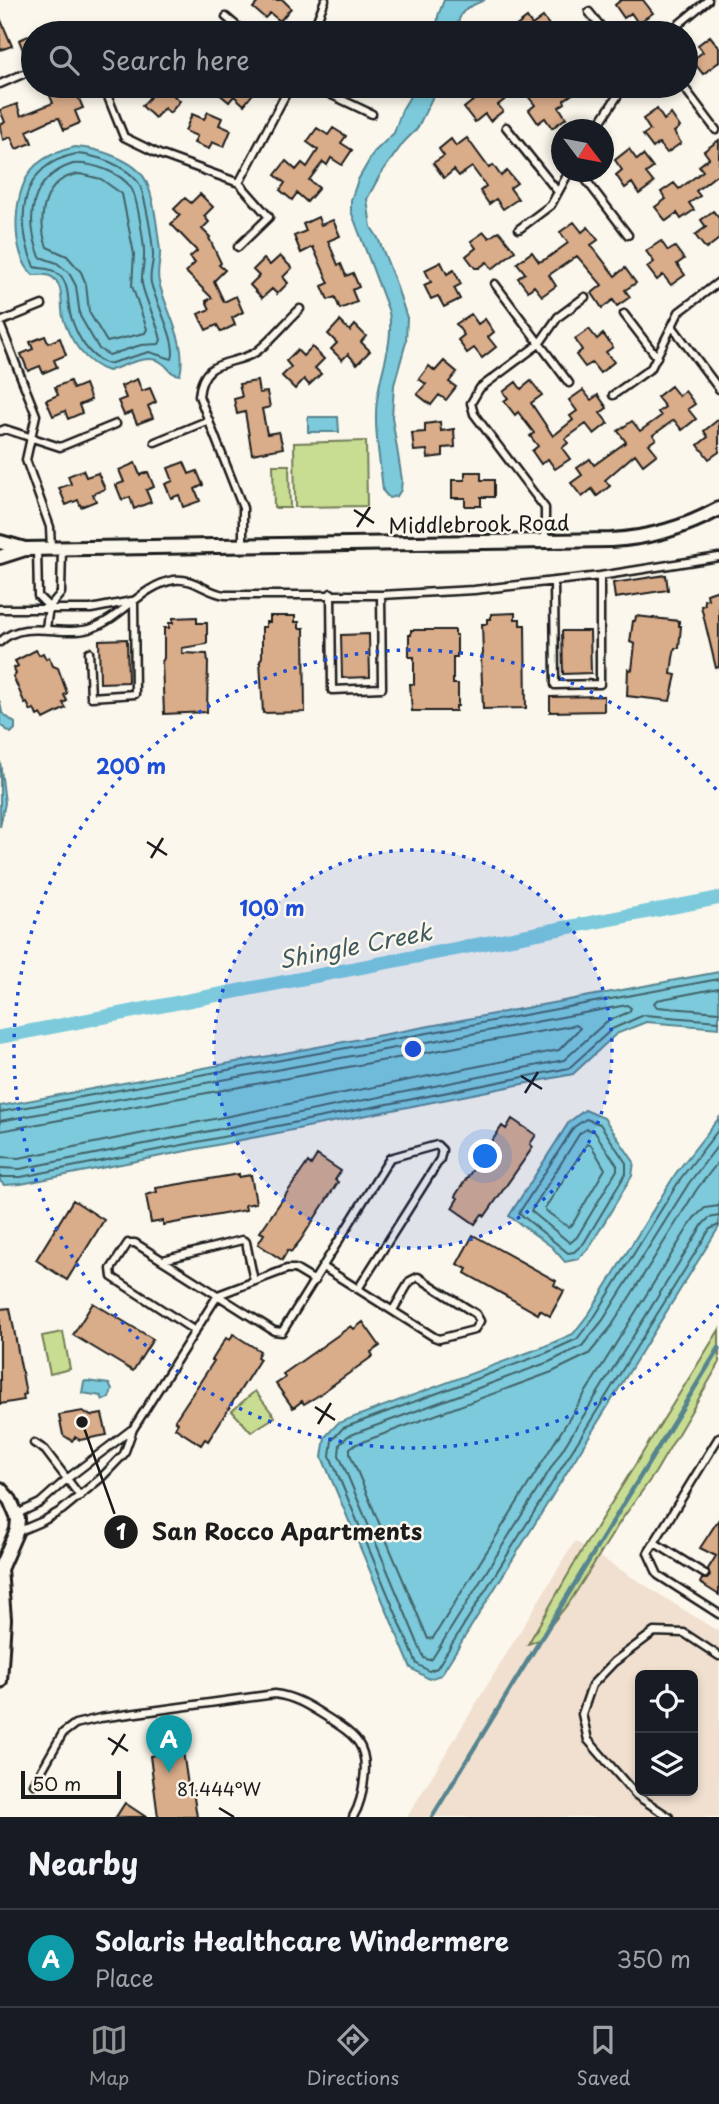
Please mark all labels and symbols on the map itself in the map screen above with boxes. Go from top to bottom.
north arrow [551,119,614,182]
street label: Middlebrook Road [388,505,570,541]
text: 200 m [96,749,166,781]
text: 100 m [239,891,305,923]
water label: Shingle Creek [276,913,435,977]
centre of rings [401,1037,425,1061]
your location [468,1139,502,1173]
callout: San Rocco Apartments [103,1510,436,1554]
text: San Rocco Apartments [152,1513,422,1548]
text: 1 [116,1515,126,1547]
pin: A [146,1715,192,1773]
scale bar [21,1768,121,1800]
text: 81.444°W [177,1775,262,1802]

